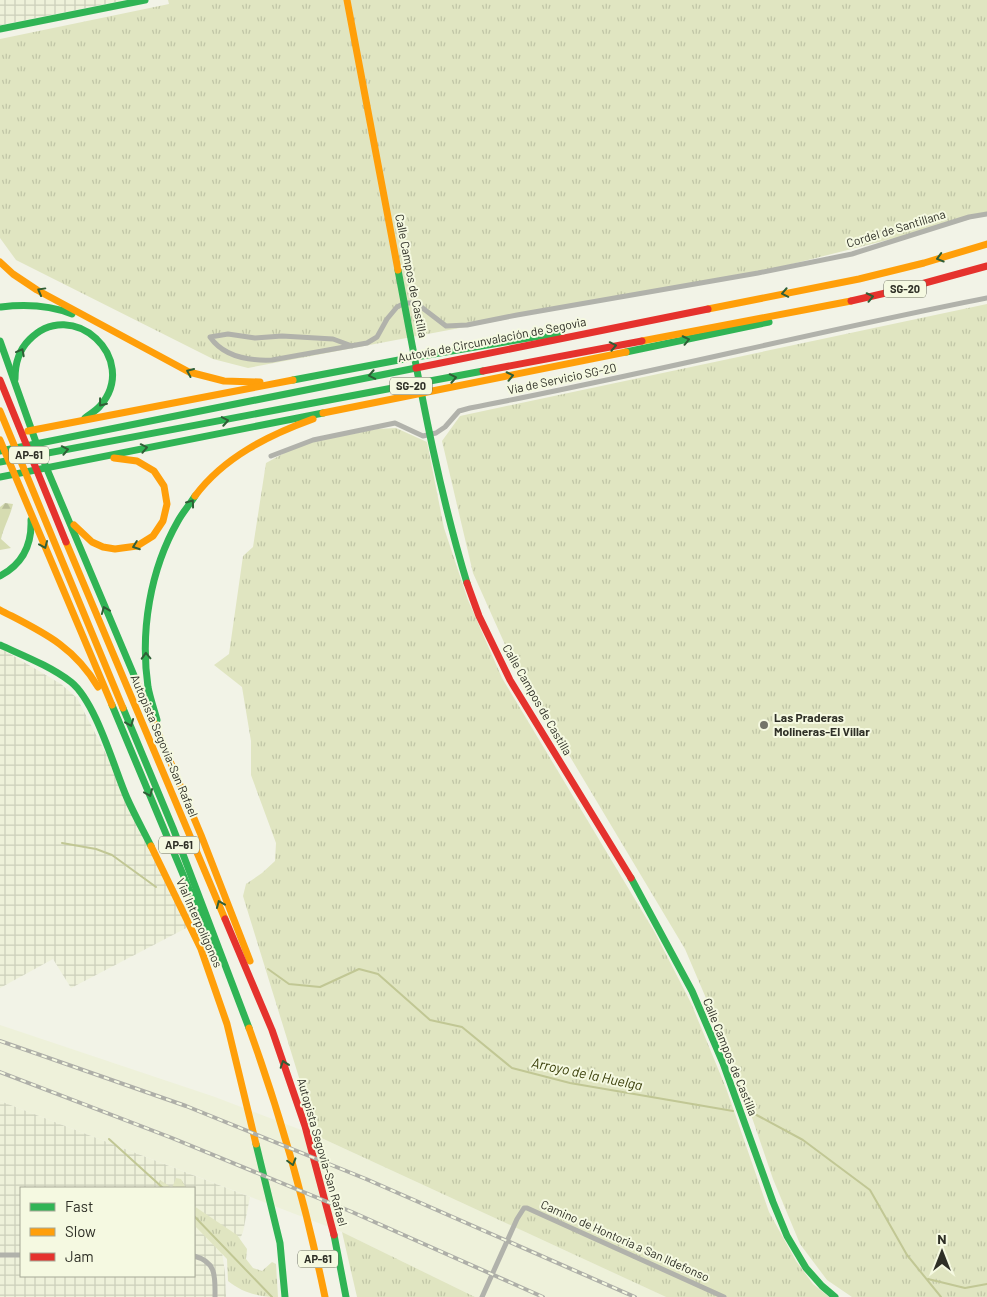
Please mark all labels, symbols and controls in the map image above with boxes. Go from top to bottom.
street label: Cordel de Santillana [844,206,947,250]
street label: Calle Campos de Castilla [393,213,431,339]
one-way arrow [937,253,945,263]
road number: SG-20 [884,280,926,298]
one-way arrow [37,288,46,298]
one-way arrow [781,288,790,298]
one-way arrow [866,293,875,303]
street label: Autovía de Circunvalación de Segovia [396,314,587,364]
one-way arrow [682,335,690,346]
one-way arrow [608,341,617,352]
one-way arrow [15,348,25,357]
street label: Vía de Servicio SG-20 [506,360,617,396]
one-way arrow [186,368,195,379]
one-way arrow [368,370,376,380]
one-way arrow [505,372,514,382]
one-way arrow [449,373,458,383]
road number: SG-20 [390,378,432,394]
one-way arrow [100,397,108,406]
one-way arrow [221,416,229,426]
one-way arrow [140,443,149,454]
one-way arrow [61,445,69,455]
road number: AP-61 [9,446,49,464]
one-way arrow [185,499,194,509]
one-way arrow [132,540,141,550]
one-way arrow [39,541,49,549]
one-way arrow [101,606,112,615]
street label: Calle Campos de Castilla [500,642,575,757]
one-way arrow [141,651,151,659]
street label: Autopista Segovia-San Rafael [129,672,201,819]
place label: Las Praderas Molineras-El Villar [774,710,870,738]
one-way arrow [123,718,134,727]
marker: Las Praderas Molineras-El Villar [758,719,770,731]
one-way arrow [142,788,153,797]
road number: AP-61 [159,836,199,854]
street label: Vial Interpolígonos [174,876,226,969]
one-way arrow [216,900,227,909]
street label: Calle Campos de Castilla [701,996,761,1118]
water label: Arroyo de la Huelga [530,1053,644,1094]
one-way arrow [280,1060,290,1068]
street label: Autopista Segovia-San Rafael [295,1076,351,1227]
one-way arrow [286,1157,296,1165]
legend [20,1187,195,1277]
text: Fast [65,1197,93,1215]
street label: Camino de Hontoria a San Ildefonso [539,1197,712,1284]
text: Slow [65,1222,96,1240]
north arrow [917,1227,967,1277]
text: N [937,1230,947,1247]
text: Jam [65,1247,94,1265]
road number: AP-61 [298,1250,338,1268]

